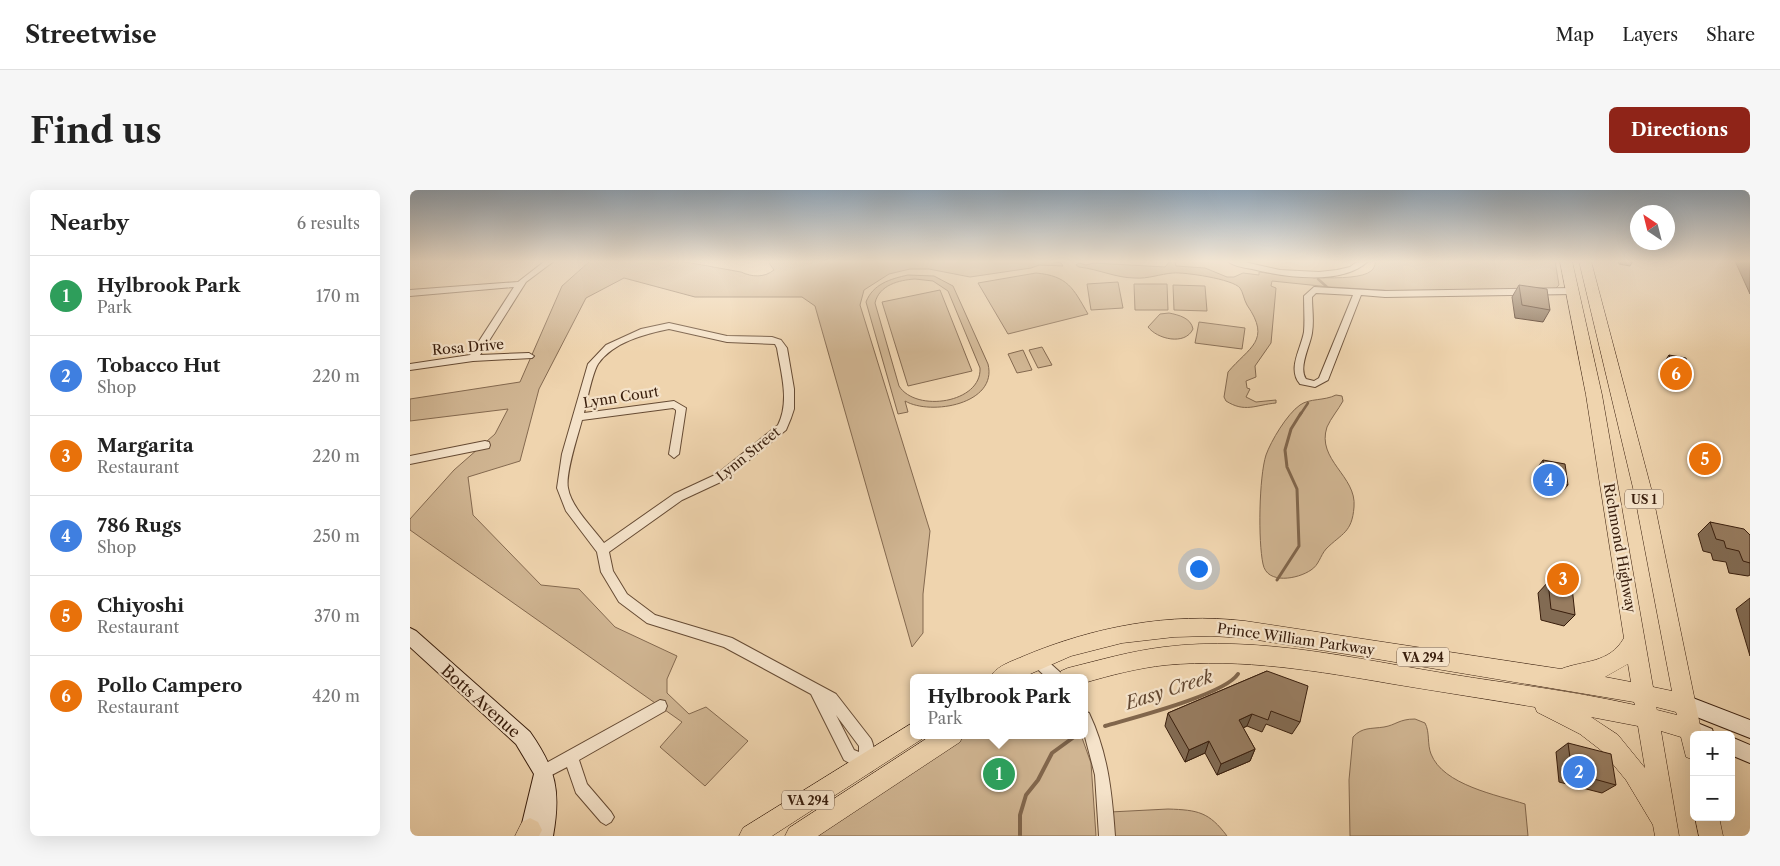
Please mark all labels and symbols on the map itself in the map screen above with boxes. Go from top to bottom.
north arrow [1630,205,1675,250]
street label: Rosa Drive [431,335,505,359]
pin: 6 [1660,355,1692,393]
street label: Lynn Court [582,382,660,412]
street label: Lynn Street [712,423,784,485]
pin: 5 [1689,440,1721,478]
pin: 4 [1533,461,1565,499]
street label: Richmond Highway [1600,482,1640,614]
road number: US 1 [1625,490,1663,508]
your location [1186,556,1212,582]
pin: 3 [1547,560,1579,598]
street label: Prince William Parkway [1216,619,1376,659]
road number: VA 294 [1397,648,1449,667]
street label: Botts Avenue [437,660,525,742]
water label: Easy Creek [1120,665,1216,715]
pin: 2 [1563,753,1595,791]
pin: 1 [983,755,1015,793]
road number: VA 294 [782,790,834,810]

